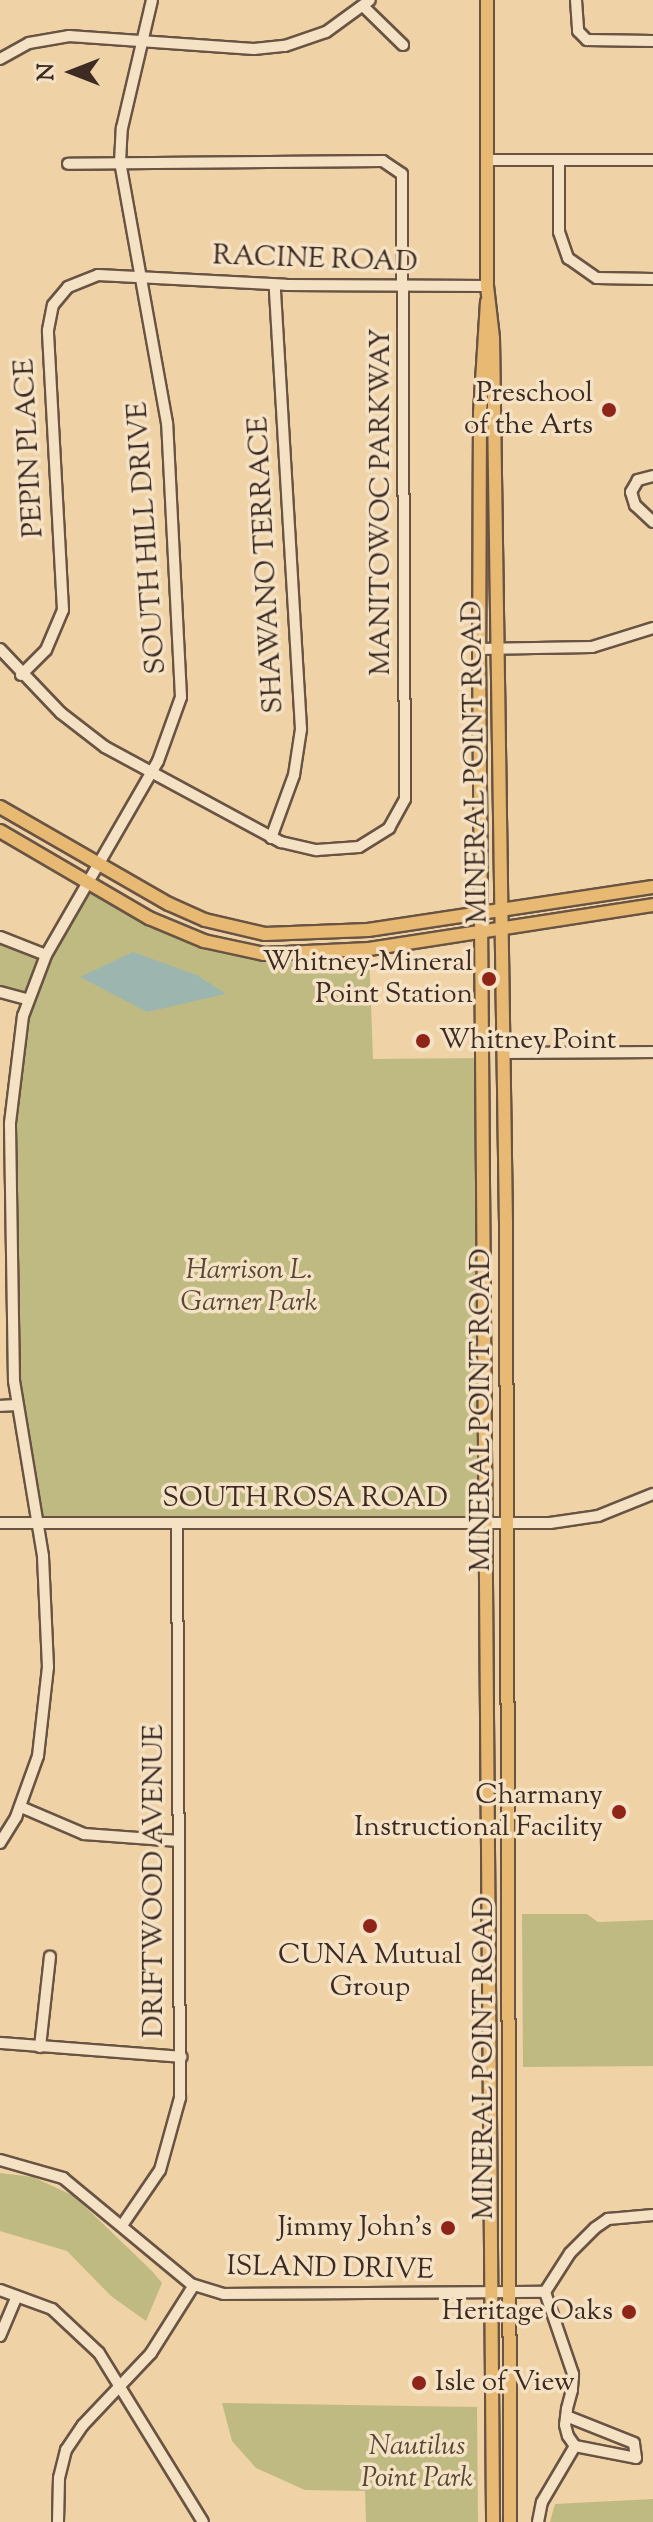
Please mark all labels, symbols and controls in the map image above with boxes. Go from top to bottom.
north arrow [32,32,112,112]
text: N [32,63,64,81]
street label: RACINE ROAD [212,240,418,280]
street label: MANITOWOC PARKWAY [365,328,399,676]
street label: PEPIN PLACE [9,357,51,539]
place label: Preschool of the Arts [464,377,593,443]
street label: SOUTH HILL DRIVE [122,401,174,675]
marker: Preschool of the Arts [600,401,618,419]
street label: SHAWANO TERRACE [242,416,292,714]
street label: MINERAL POINT ROAD [456,600,496,924]
place label: Whitney-Mineral Point Station [262,946,473,1012]
marker: Whitney-Mineral Point Station [480,970,498,988]
place label: Whitney Point [439,1024,616,1058]
marker: Whitney Point [414,1032,432,1050]
street label: MINERAL POINT ROAD [465,1248,499,1572]
park label: Harrison L. Garner Park [181,1254,317,1320]
street label: SOUTH ROSA ROAD [162,1482,448,1516]
street label: DRIFTWOOD AVENUE [138,1724,172,2038]
place label: Charmany Instructional Facility [354,1779,603,1845]
marker: Charmany Instructional Facility [610,1803,628,1821]
street label: MINERAL POINT ROAD [468,1896,502,2220]
marker: CUNA Mutual Group [361,1917,379,1935]
place label: CUNA Mutual Group [278,1939,462,2005]
place label: Jimmy John's [278,2211,432,2245]
marker: Jimmy John's [439,2219,457,2237]
street label: ISLAND DRIVE [226,2250,434,2288]
place label: Heritage Oaks [442,2295,613,2329]
marker: Heritage Oaks [620,2303,638,2321]
place label: Isle of View [435,2366,575,2400]
marker: Isle of View [410,2374,428,2392]
park label: Nautilus Point Park [361,2430,473,2496]

